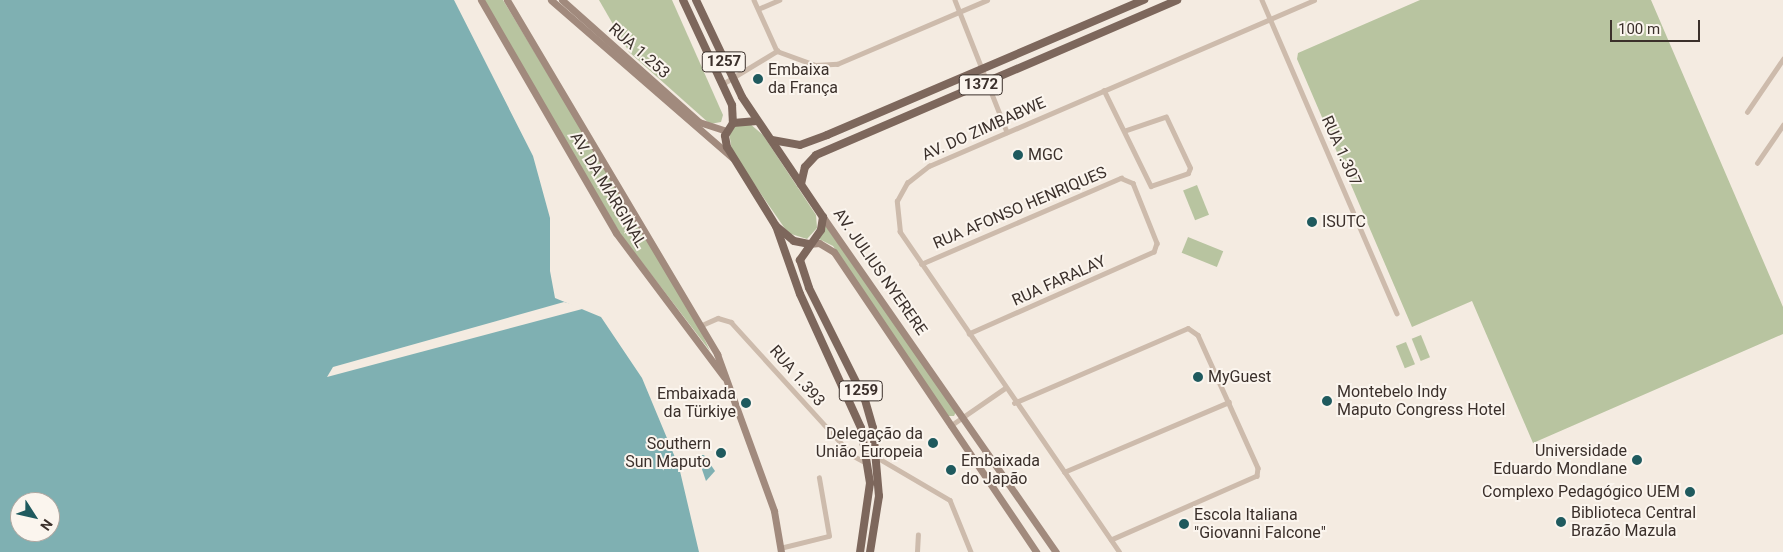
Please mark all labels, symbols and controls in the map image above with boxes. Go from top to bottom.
scale bar [1613,10,1703,42]
street label: RUA 1.253 [605,19,673,83]
text: 100 m [1618,20,1660,38]
road number: 1257 [702,50,746,74]
place label: Embaixa da França [768,60,838,98]
road number: 1372 [958,72,1004,98]
marker: Embaixa da França [752,73,764,85]
street label: AV. DO ZIMBABWE [919,93,1049,165]
street label: RUA 1.307 [1317,113,1365,189]
street label: AV. DA MARGINAL [566,129,650,251]
place label: MGC [1028,145,1063,165]
marker: MGC [1012,149,1024,161]
street label: RUA AFONSO HENRIQUES [930,163,1110,253]
street label: AV. JULIUS NYERERE [829,205,931,339]
place label: ISUTC [1322,212,1366,232]
marker: ISUTC [1306,216,1318,228]
street label: RUA FARALAY [1009,252,1109,310]
street label: RUA 1.393 [765,342,829,410]
place label: MyGuest [1208,367,1271,387]
marker: MyGuest [1192,371,1204,383]
road number: 1259 [838,378,884,404]
place label: Montebelo Indy Maputo Congress Hotel [1337,382,1505,420]
place label: Embaixada da Türkiye [657,384,736,422]
marker: Montebelo Indy Maputo Congress Hotel [1321,395,1333,407]
marker: Embaixada da Türkiye [740,397,752,409]
place label: Delegação da União Europeia [816,424,923,462]
place label: Southern Sun Maputo [625,434,711,472]
marker: Delegação da União Europeia [927,437,939,449]
place label: Universidade Eduardo Mondlane [1493,441,1627,479]
marker: Southern Sun Maputo [715,447,727,459]
place label: Embaixada do Japão [961,451,1040,489]
marker: Universidade Eduardo Mondlane [1631,454,1643,466]
marker: Embaixada do Japão [945,464,957,476]
place label: Complexo Pedagógico UEM [1482,482,1680,502]
marker: Complexo Pedagógico UEM [1684,486,1696,498]
north arrow [10,492,60,542]
place label: Biblioteca Central Brazão Mazula [1571,503,1696,541]
place label: Escola Italiana "Giovanni Falcone" [1194,505,1326,543]
text: N [37,516,56,534]
marker: Biblioteca Central Brazão Mazula [1555,516,1567,528]
marker: Escola Italiana "Giovanni Falcone" [1178,518,1190,530]

